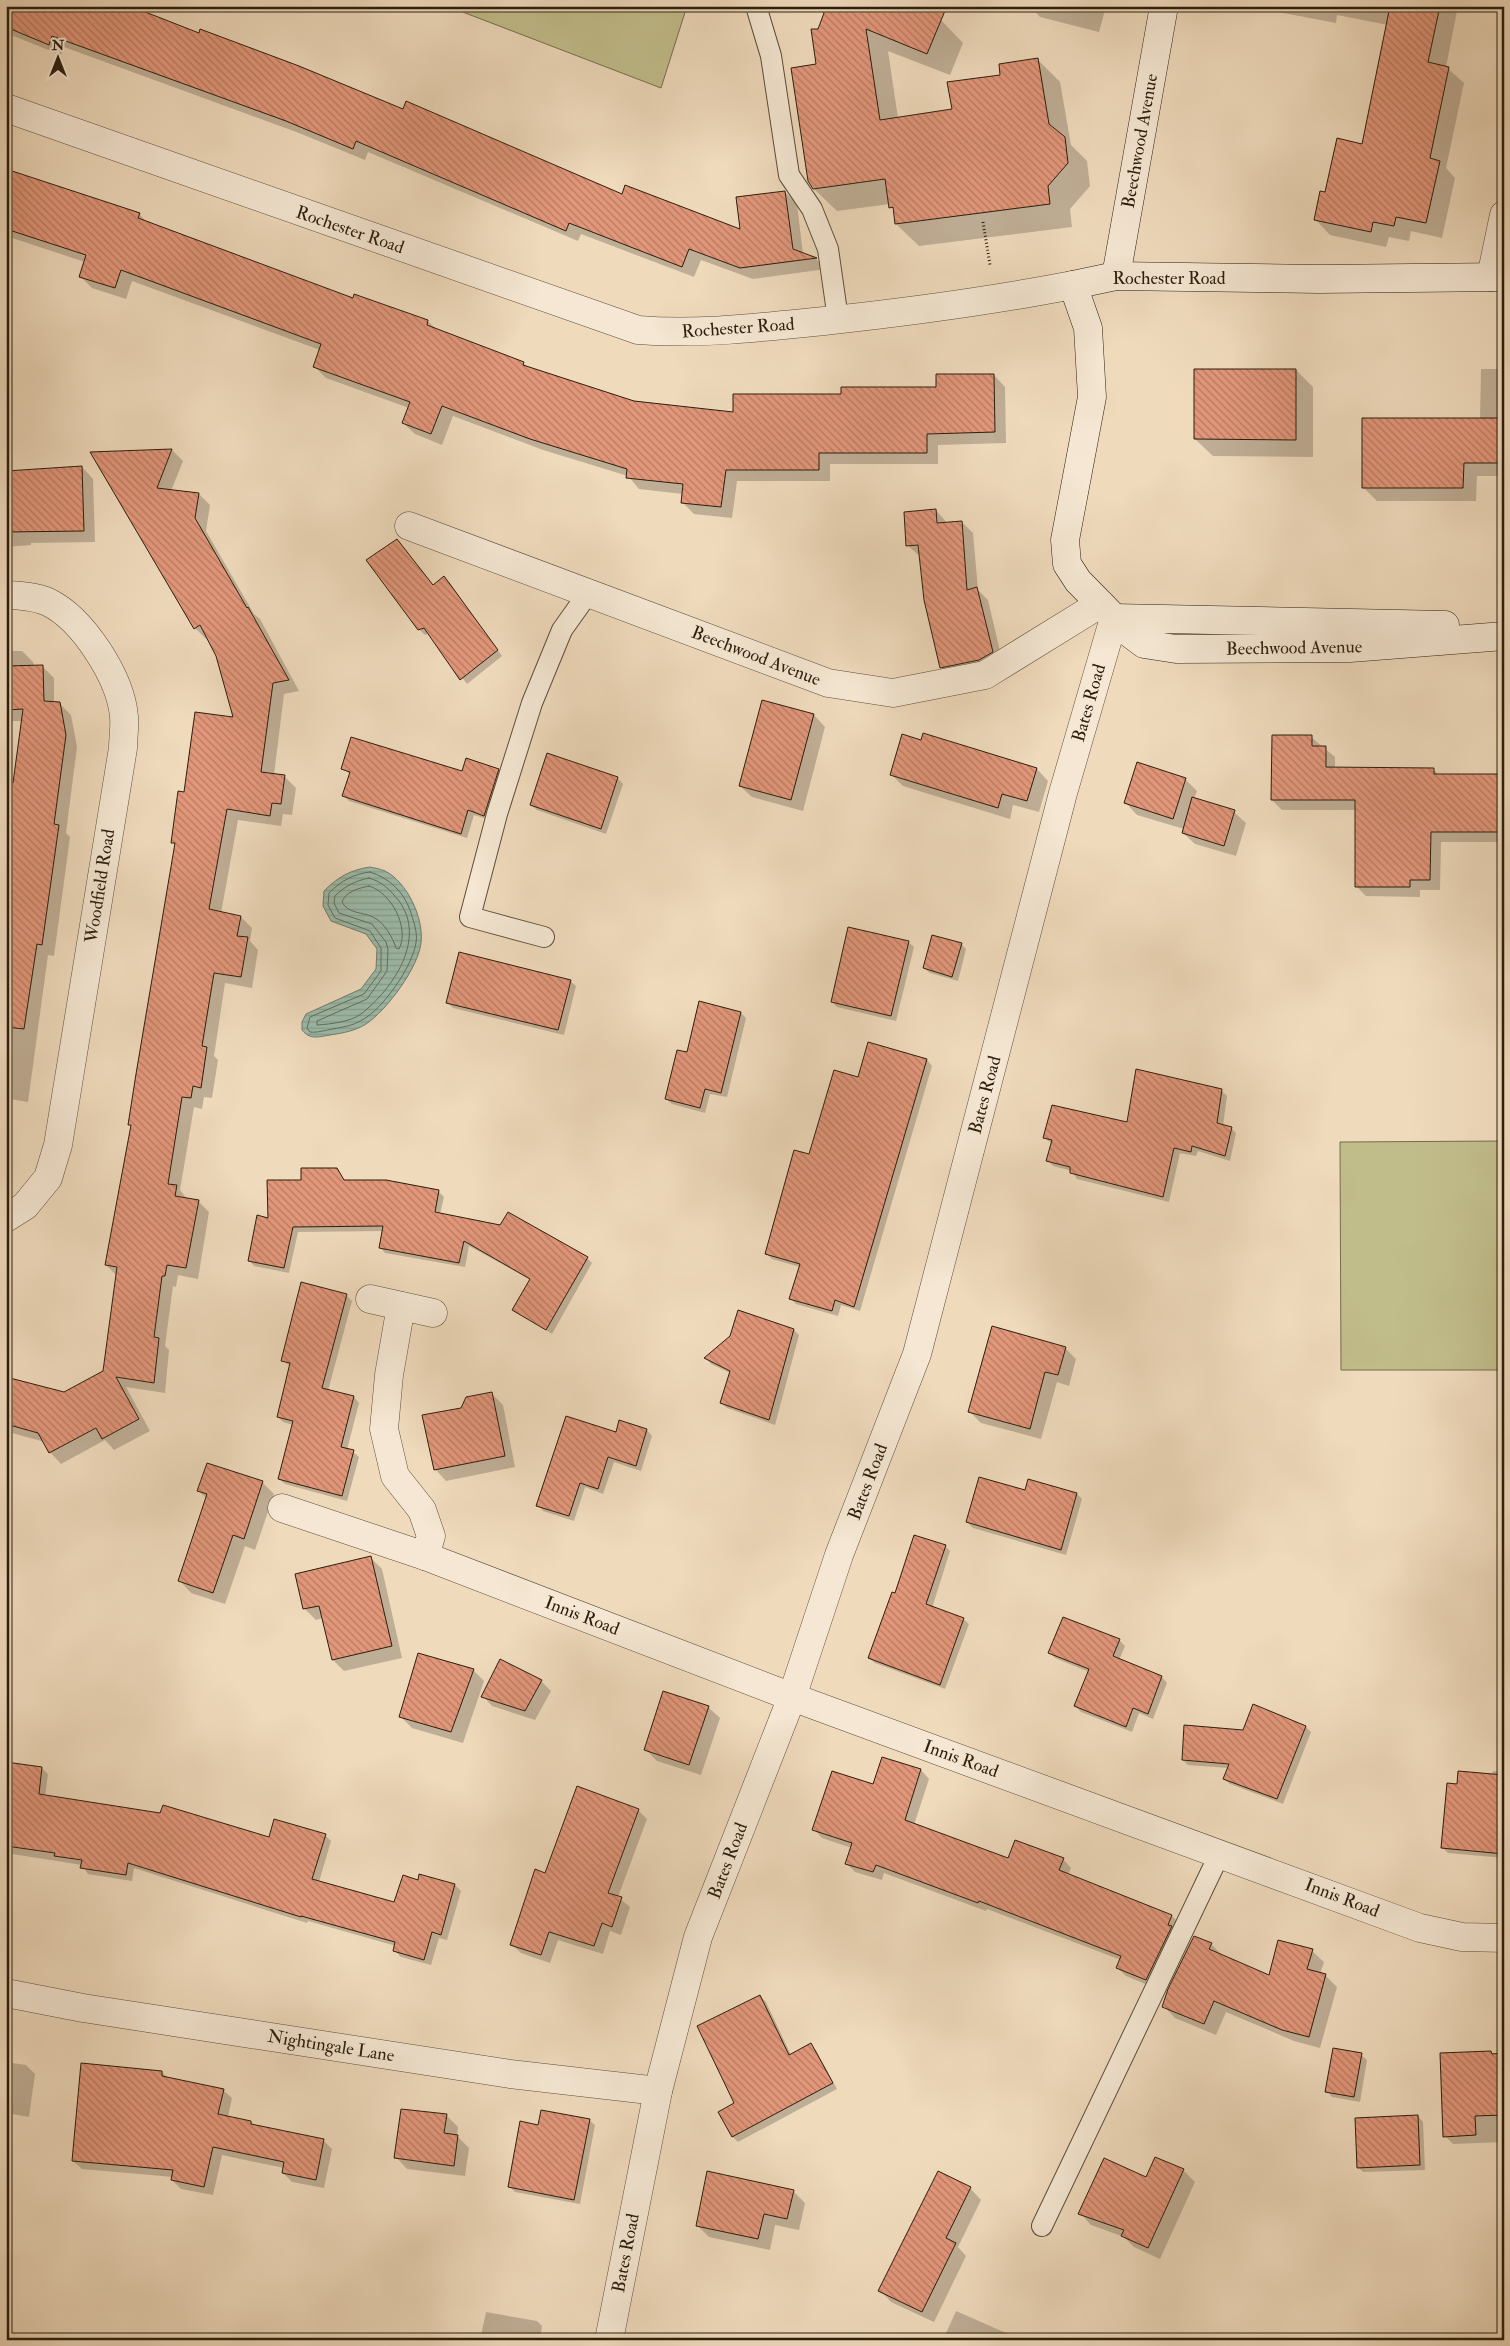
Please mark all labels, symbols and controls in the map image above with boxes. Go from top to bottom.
north arrow [32,32,82,82]
text: N [51,37,65,54]
street label: Beechwood Avenue [1117,71,1163,210]
street label: Rochester Road [293,201,407,259]
street label: Rochester Road [1112,267,1226,290]
street label: Rochester Road [681,313,795,343]
street label: Beechwood Avenue [688,621,824,691]
street label: Beechwood Avenue [1226,635,1363,661]
street label: Bates Road [1067,661,1111,745]
street label: Woodfield Road [79,827,120,946]
street label: Bates Road [964,1053,1007,1137]
street label: Bates Road [843,1440,893,1524]
street label: Innis Road [541,1591,623,1641]
street label: Innis Road [920,1735,1002,1783]
street label: Bates Road [703,1819,753,1903]
street label: Innis Road [1301,1873,1383,1923]
street label: Nightingale Lane [266,2025,397,2067]
street label: Bates Road [607,2211,645,2295]

